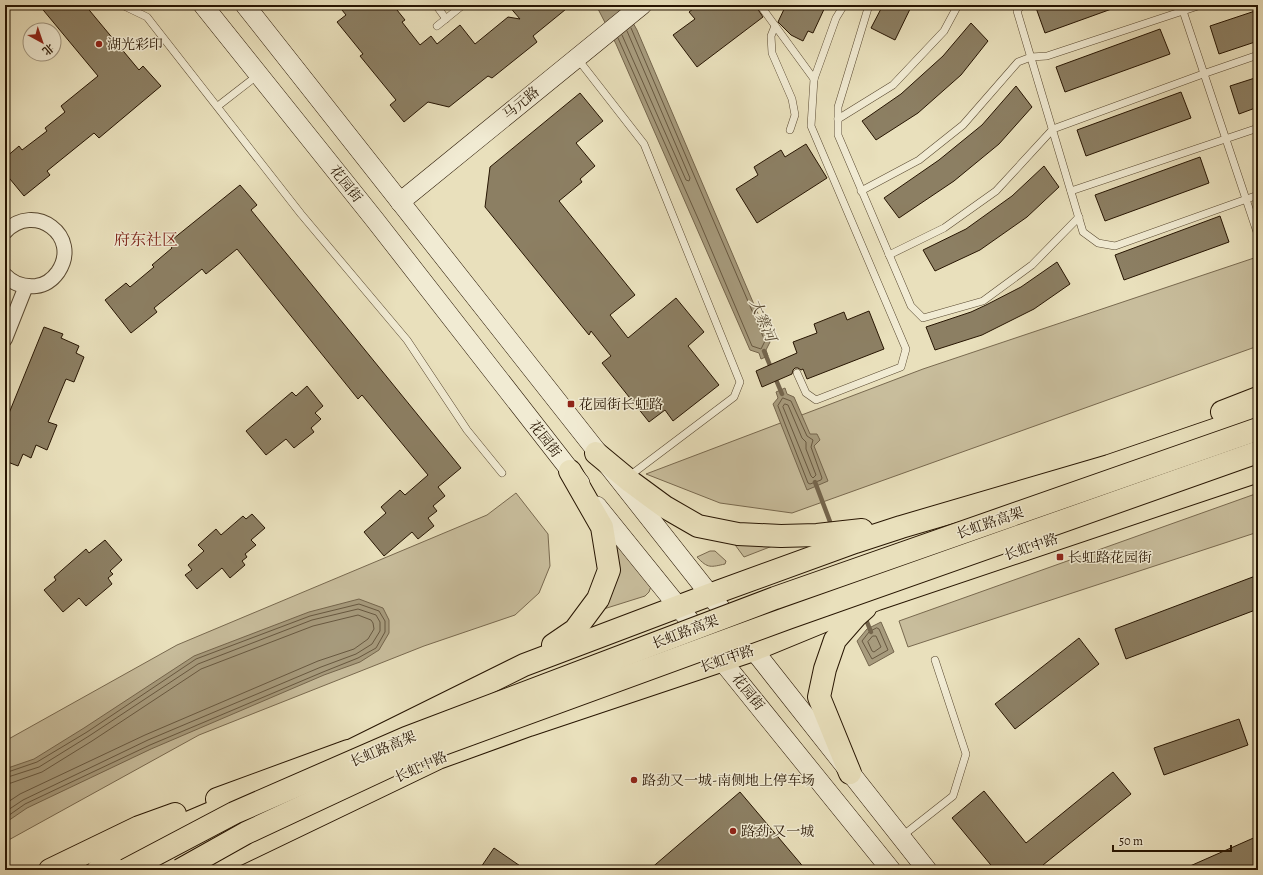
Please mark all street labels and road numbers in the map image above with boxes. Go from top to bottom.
street label: 马元路 [499,82,543,124]
street label: 花园街 [325,162,367,206]
street label: 花园街 [525,417,565,461]
street label: 长虹路高架 [954,503,1026,543]
street label: 长虹中路 [1001,529,1061,565]
street label: 长虹路高架 [649,611,721,653]
street label: 长虹中路 [697,641,757,677]
street label: 花园街 [727,670,769,714]
street label: 长虹路高架 [347,727,419,771]
street label: 长虹中路 [392,747,450,787]

